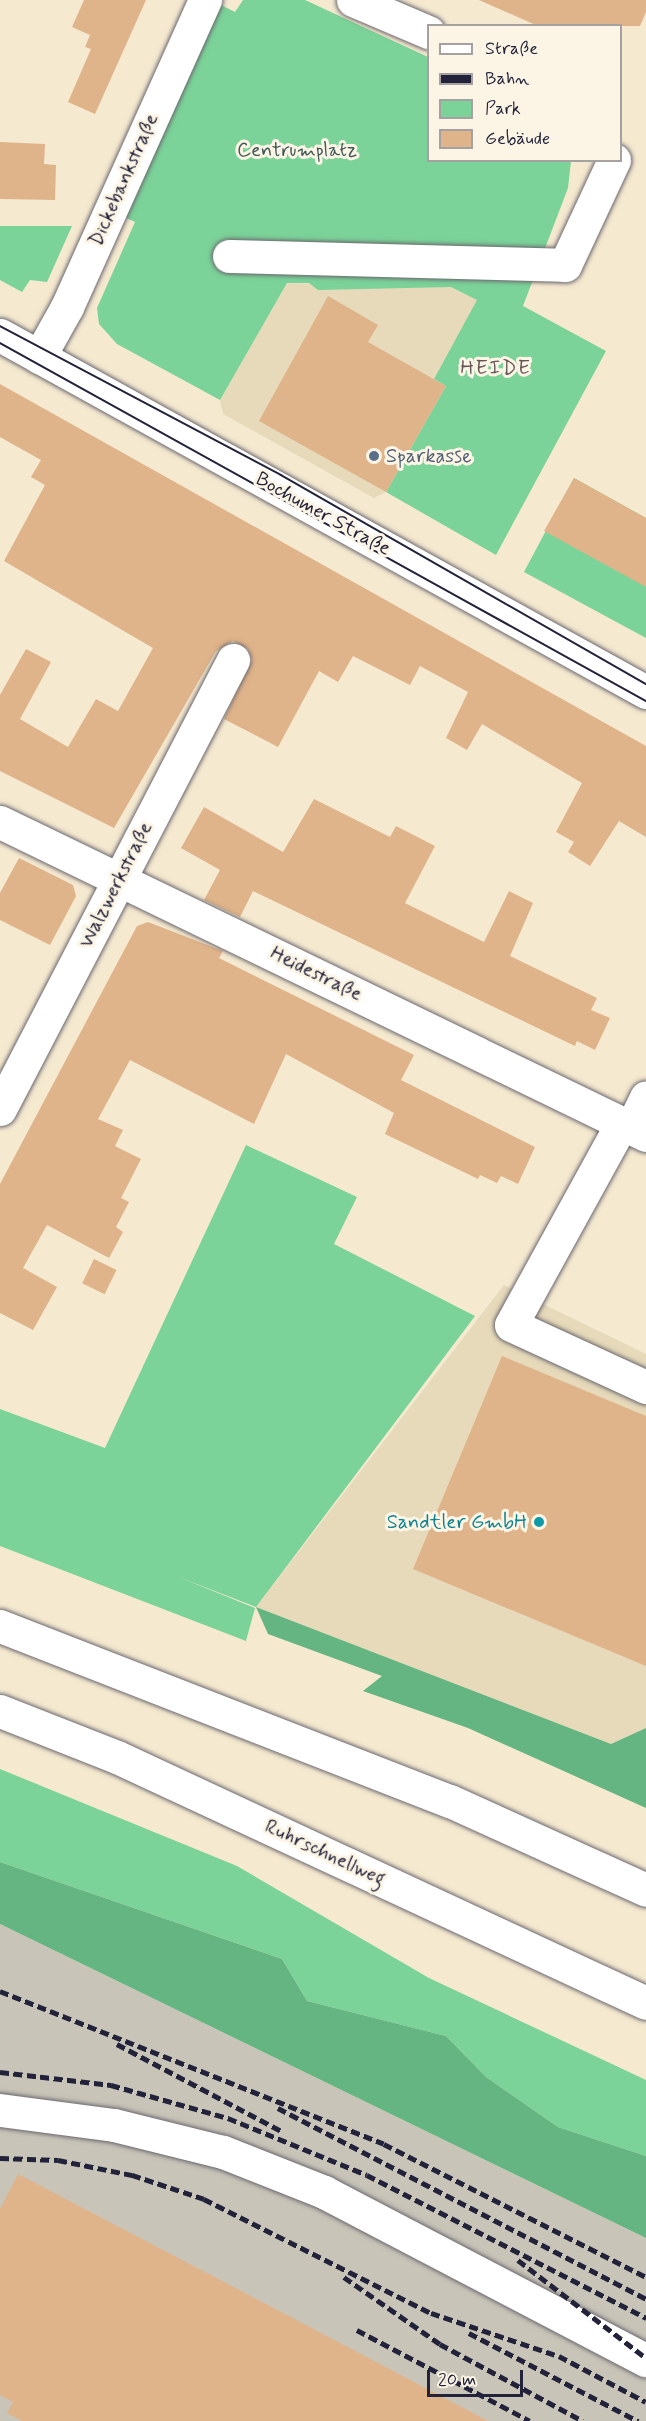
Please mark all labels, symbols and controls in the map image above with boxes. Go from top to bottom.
legend [427,24,622,162]
text: Straße [485,37,538,61]
text: Bahn [485,67,529,91]
text: Park [485,97,521,121]
street label: Dickebankstraße [84,110,164,250]
text: Gebäude [485,127,550,151]
park label: Centrumplatz [237,138,357,162]
district label: HEIDE [460,355,532,381]
place label: Sparkasse [386,444,472,468]
marker: Sparkasse [367,449,381,463]
street label: Bochumer Straße [253,468,393,560]
street label: Walzwerkstraße [74,818,158,952]
street label: Heidestraße [266,941,366,1007]
place label: Sandtler GmbH [387,1510,527,1534]
marker: Sandtler GmbH [532,1515,546,1529]
street label: Ruhrschnellweg [261,1815,389,1891]
scale bar [430,2358,526,2396]
text: 20 m [438,2368,476,2392]

